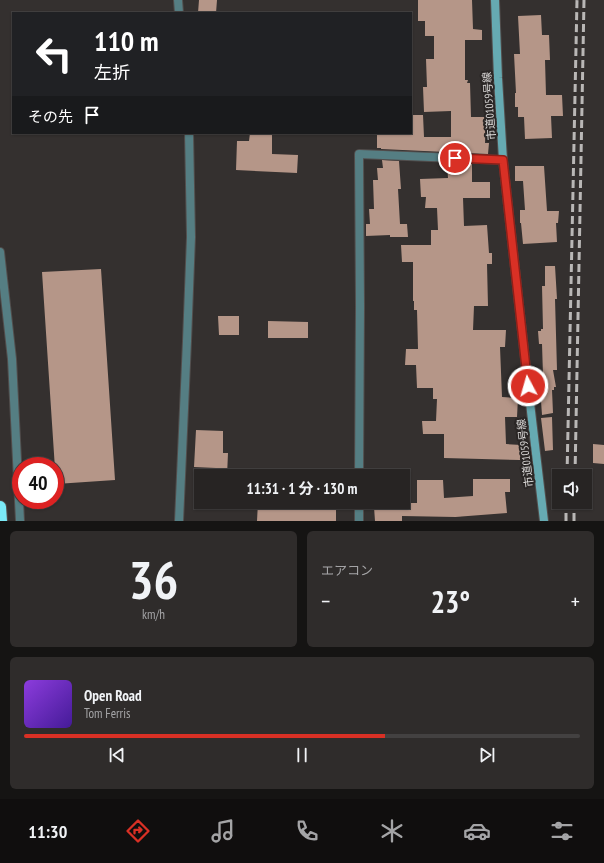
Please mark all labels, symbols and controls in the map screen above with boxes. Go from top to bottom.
text: 110 m [94,22,158,59]
icon: left [28,28,80,80]
text: 左折 [94,61,130,84]
street label: 市道01059号線 [480,71,498,141]
icon: arrive [81,104,103,126]
text: その先 [28,107,73,126]
pin [438,141,472,175]
icon: arrive [444,147,466,169]
position arrow [507,365,549,407]
street label: 市道01059号線 [514,418,536,488]
speed limit sign: 40 [12,457,64,509]
map controls [552,469,592,509]
button: sound [552,469,592,509]
text: 11:31 · 1 分 · 130 m [247,479,357,498]
text: 36 [129,546,178,613]
text: エアコン [321,562,373,579]
text: 23° [431,582,470,621]
text: − [321,587,330,615]
text: + [571,587,580,615]
text: km/h [142,606,165,623]
text: Open Road [84,686,142,705]
text: Tom Ferris [84,705,130,722]
icon: previous [106,744,128,766]
icon: pause [291,744,313,766]
icon: next [476,744,498,766]
icon: directions [124,817,152,845]
icon: music [209,817,237,845]
icon: phone [293,817,321,845]
icon: climate [378,817,406,845]
icon: car [463,817,491,845]
icon: filters [548,817,576,845]
text: 11:30 [28,820,67,843]

